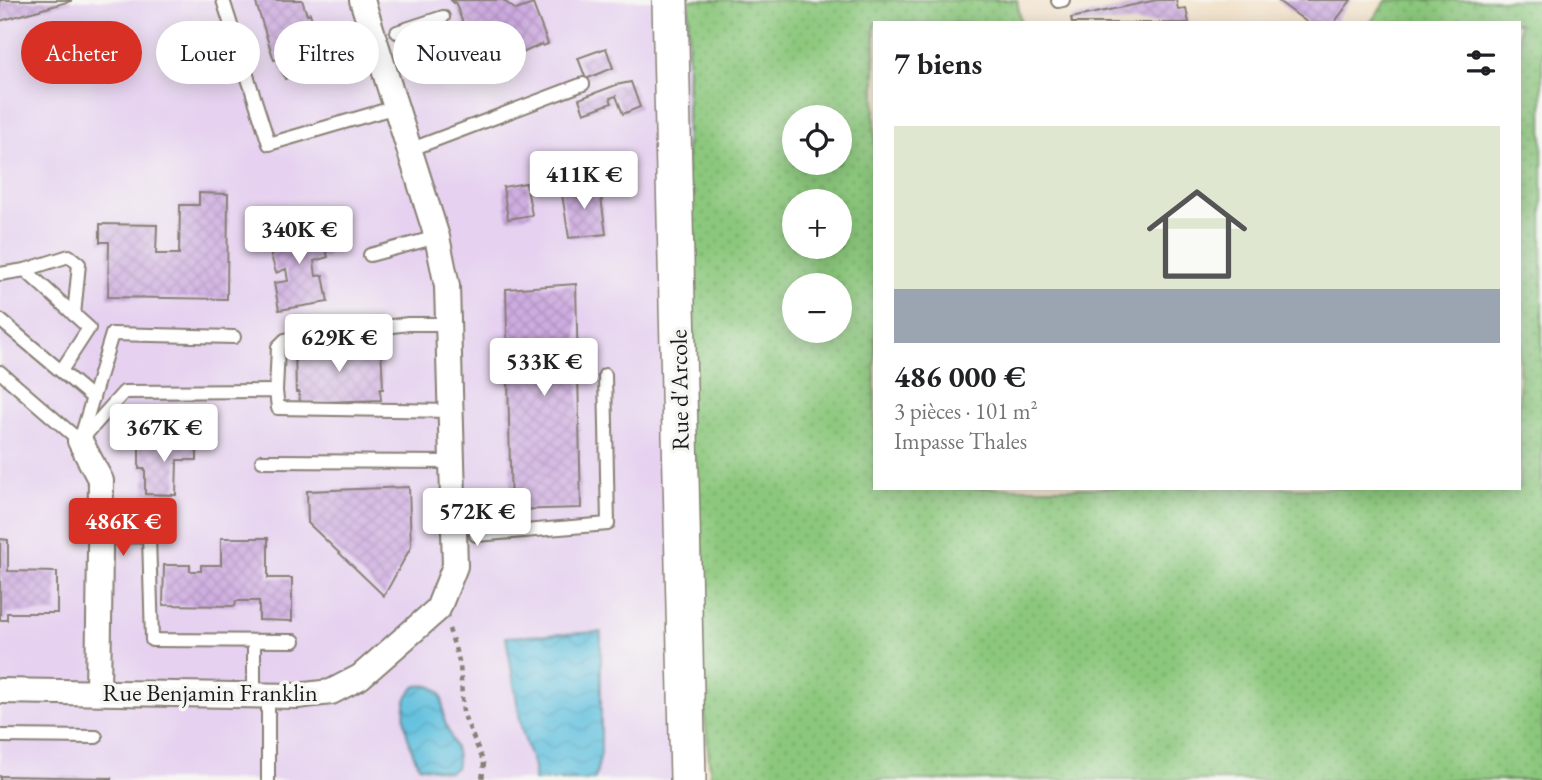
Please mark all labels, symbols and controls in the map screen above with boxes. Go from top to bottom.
chip: Acheter [21,21,142,84]
chip: Louer [156,21,260,84]
chip: Filtres [274,21,379,84]
chip: Nouveau [393,21,526,84]
text: 7 biens [894,44,982,83]
icon: filters [1462,44,1500,82]
map controls [782,105,852,343]
button: locate [782,105,852,175]
pin: 411K € [527,152,641,211]
text: 411K € [546,159,622,189]
icon: home [1134,171,1260,297]
button: + [782,189,852,259]
pin: 340K € [242,206,356,266]
text: 340K € [261,214,337,244]
button: − [782,273,852,343]
pin: 629K € [282,314,396,374]
text: 629K € [301,322,377,352]
street label: Rue d'Arcole [662,329,696,451]
pin: 533K € [487,338,601,398]
text: 533K € [506,346,582,376]
text: 486 000 € [894,357,1026,396]
text: 3 pièces · 101 m² [894,396,1038,426]
pin: 367K € [107,405,221,464]
text: 367K € [126,412,202,442]
text: Impasse Thales [894,426,1027,456]
pin: 572K € [420,489,534,548]
text: 572K € [439,496,515,526]
pin: 486K € [66,498,180,558]
text: 486K € [85,506,161,536]
street label: Rue Benjamin Franklin [102,677,318,708]

